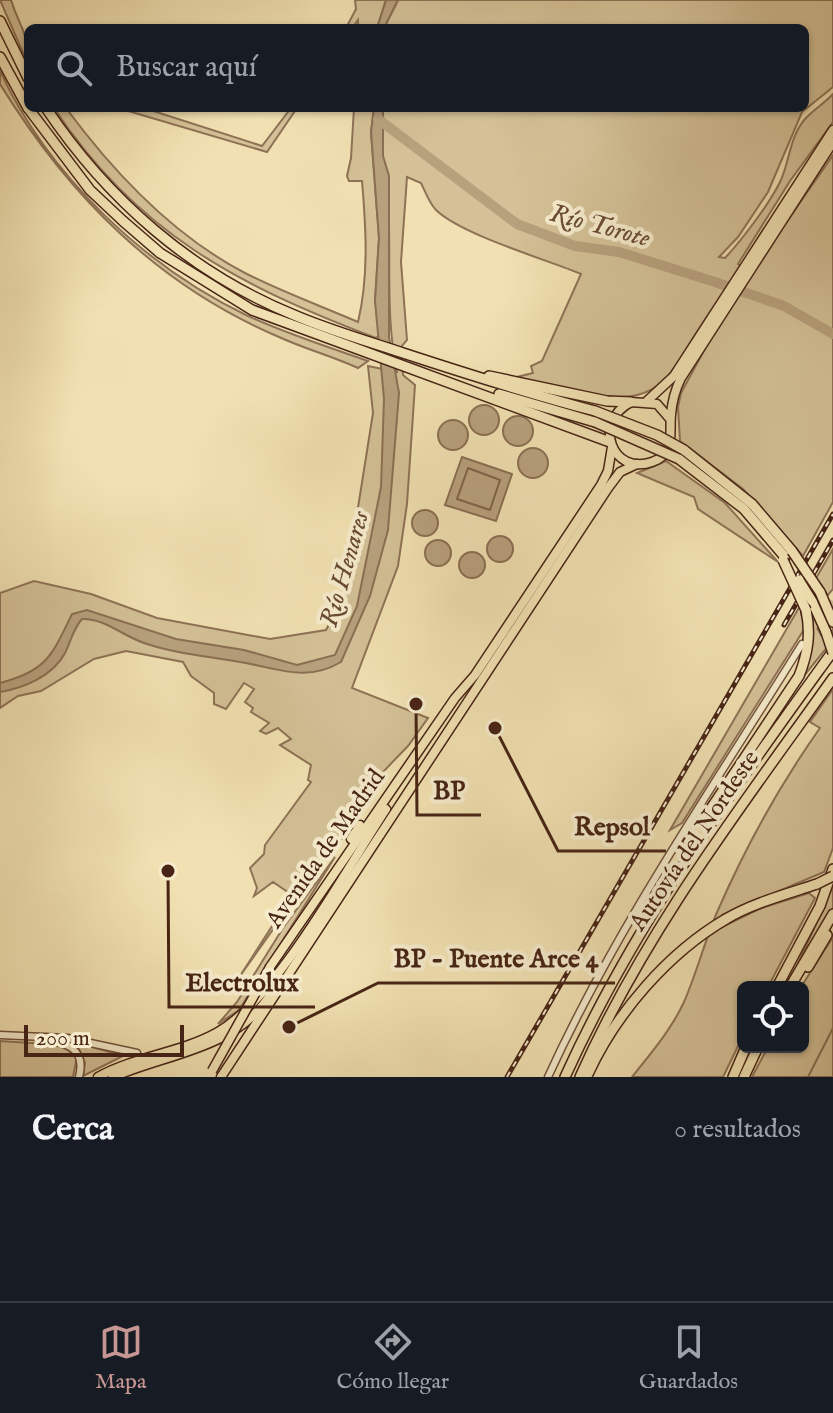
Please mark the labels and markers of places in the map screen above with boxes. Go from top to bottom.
callout: BP [417,765,481,815]
callout: Repsol [558,801,666,851]
callout: BP - Puente Arce 4 [378,933,615,983]
callout: Electrolux [169,957,315,1007]

